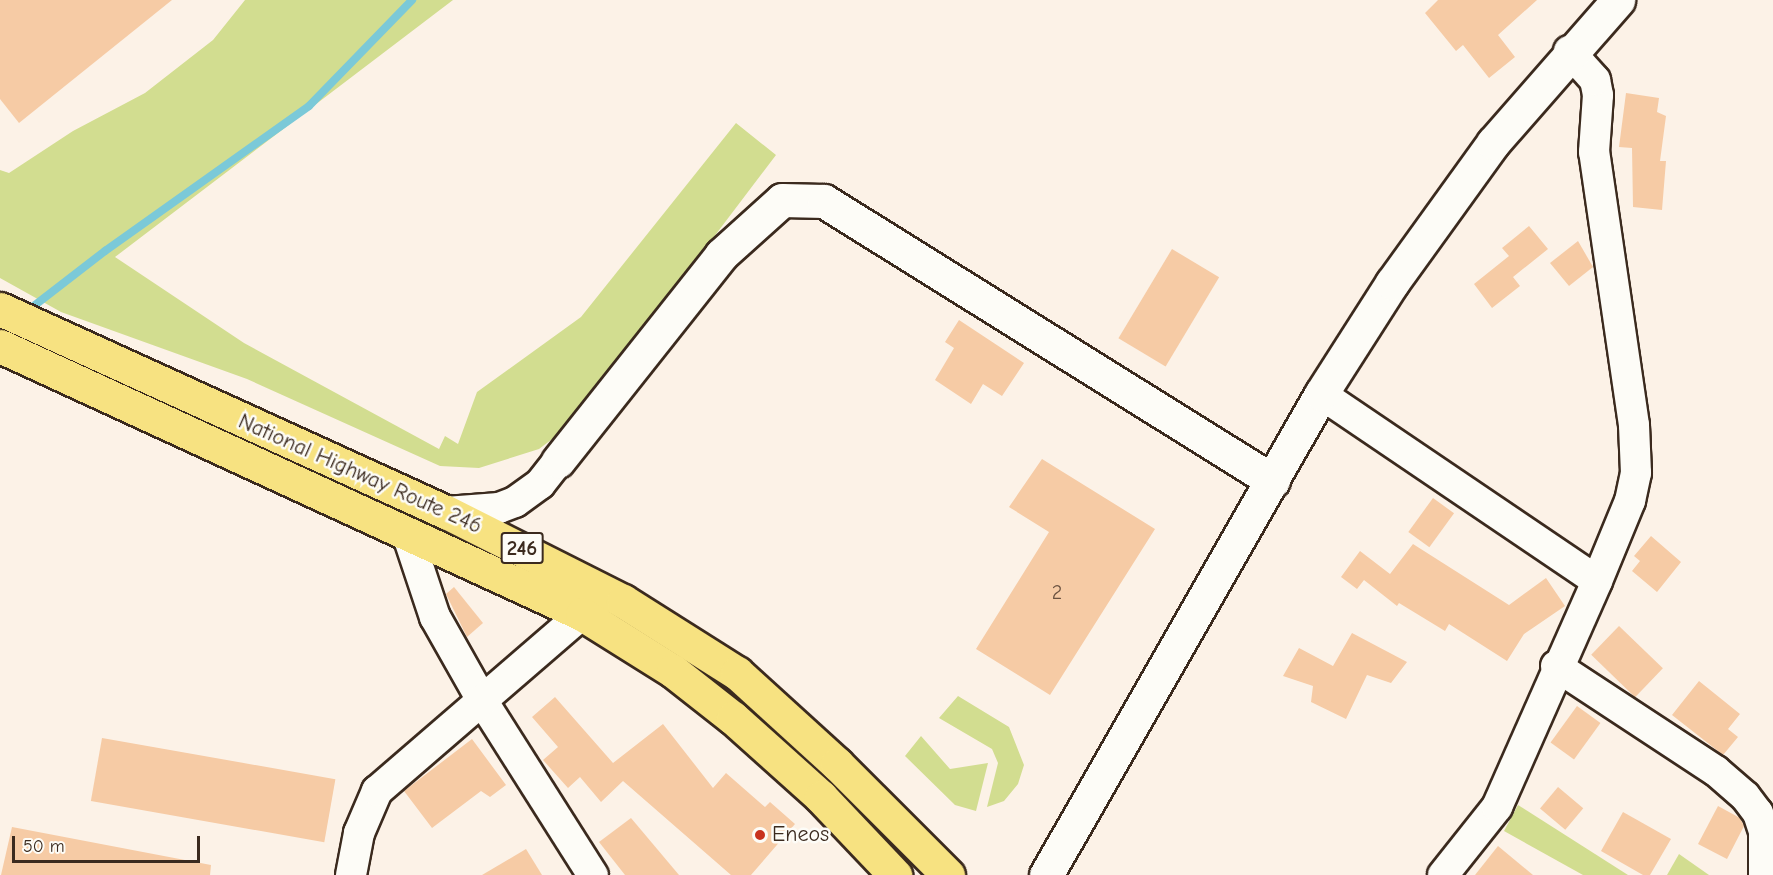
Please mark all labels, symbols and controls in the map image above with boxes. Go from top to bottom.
street label: National Highway Route 246 [234,408,486,540]
road number: 246 [500,530,544,566]
house number: 2 [1052,580,1062,604]
place label: Eneos [772,822,829,848]
scale bar [15,824,202,862]
marker: Eneos [753,828,767,842]
text: 50 m [23,836,65,857]

